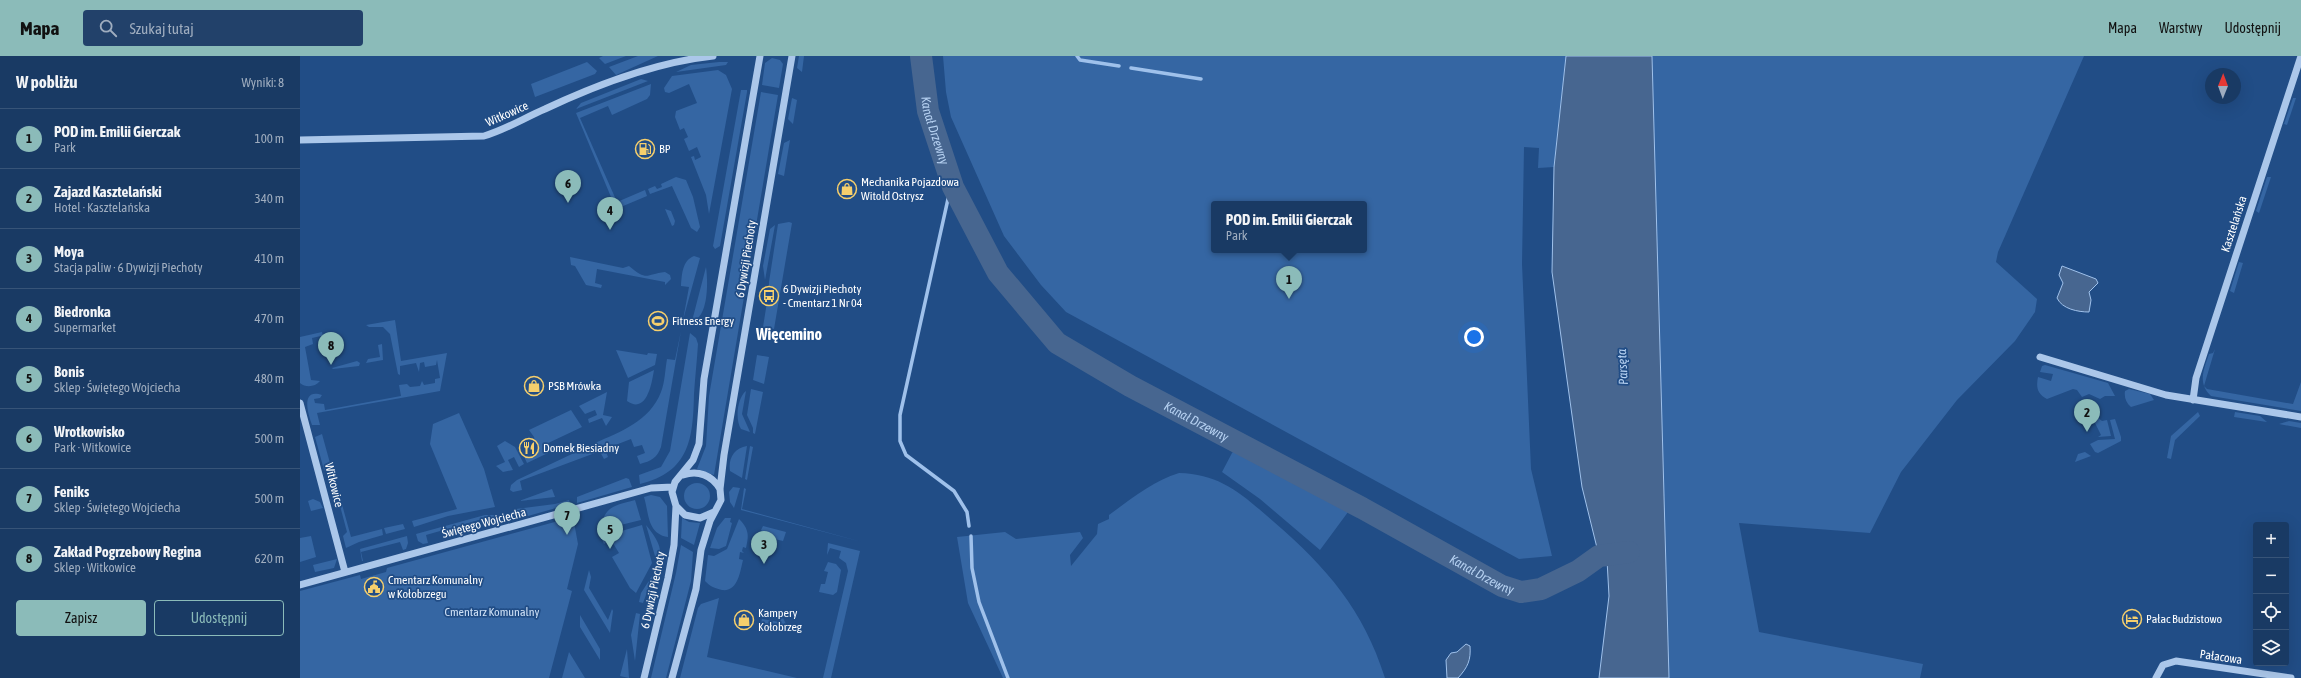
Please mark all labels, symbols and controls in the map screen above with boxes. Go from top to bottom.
search box [83,10,363,46]
text: Mapa [20,17,59,39]
icon: search [97,17,119,39]
text: Szukaj tutaj [129,20,194,37]
text: Mapa [2108,20,2137,36]
text: Warstwy [2159,20,2202,36]
text: Udostępnij [2224,20,2281,36]
north arrow [2205,68,2241,104]
text: W pobliżu [16,72,78,92]
text: Wyniki: 8 [241,75,284,90]
water label: Kanał Drzewny [918,95,952,167]
street label: Witkowice [483,98,531,130]
text: POD im. Emilii Gierczak [54,123,180,140]
text: 1 [26,131,32,146]
text: 100 m [255,131,284,146]
fuel station icon: BP [634,138,656,160]
text: Park [54,140,76,155]
place label: BP [659,142,671,156]
pin: 6 [555,170,581,203]
place label: Mechanika Pojazdowa Witold Ostrysz [861,175,959,203]
shop icon: Mechanika Pojazdowa Witold Ostrysz [836,178,858,200]
text: Zajazd Kasztelański [54,183,162,200]
text: 2 [26,191,32,206]
text: 340 m [255,191,284,206]
street label: Kasztelańska [2218,194,2250,254]
pin: 4 [597,197,623,230]
text: Hotel · Kasztelańska [54,200,150,215]
popup [1211,201,1367,253]
text: POD im. Emilii Gierczak [1226,211,1352,228]
street label: 6 Dywizji Piechoty [733,219,759,299]
text: Park [1226,228,1248,243]
text: Moya [54,243,84,260]
text: 3 [26,251,32,266]
text: 410 m [255,251,284,266]
text: Stacja paliw · 6 Dywizji Piechoty [54,260,203,275]
pin: 1 [1276,266,1302,299]
place label: 6 Dywizji Piechoty - Cmentarz 1 Nr 04 [783,282,863,310]
bus stop icon: 6 Dywizji Piechoty - Cmentarz 1 Nr 04 [758,285,780,307]
text: Biedronka [54,303,111,320]
sports icon: Fitness Energy [647,310,669,332]
text: 4 [26,311,32,326]
text: 470 m [255,311,284,326]
place label: Fitness Energy [672,314,734,328]
text: Supermarket [54,320,116,335]
district label: Więcemino [755,325,823,343]
your location [1464,327,1484,347]
pin: 8 [318,332,344,365]
water label: Parsęta [1614,348,1631,385]
text: Bonis [54,363,84,380]
text: 5 [26,371,32,386]
text: 480 m [255,371,284,386]
shop icon: PSB Mrówka [523,375,545,397]
place label: PSB Mrówka [548,379,601,393]
text: Sklep · Świętego Wojciecha [54,380,181,395]
water label: Kanał Drzewny [1162,398,1232,445]
pin: 2 [2074,399,2100,432]
text: Wrotkowisko [54,423,125,440]
text: 6 [26,431,32,446]
text: 500 m [255,431,284,446]
restaurant icon: Domek Biesiadny [518,437,540,459]
text: Park · Witkowice [54,440,131,455]
place label: Domek Biesiadny [543,441,619,455]
street label: Witkowice [322,461,346,509]
text: Feniks [54,483,89,500]
text: 7 [26,491,32,506]
text: 500 m [255,491,284,506]
text: Sklep · Świętego Wojciecha [54,500,181,515]
pin: 7 [554,502,580,535]
street label: Świętego Wojciecha [440,505,528,541]
pin: 5 [597,516,623,549]
map controls [2253,522,2289,666]
button: + [2253,522,2289,558]
pin: 3 [751,531,777,564]
text: Zakład Pogrzebowy Regina [54,543,201,560]
street label: 6 Dywizji Piechoty [638,550,668,630]
text: 8 [26,551,32,566]
text: 620 m [255,551,284,566]
water label: Kanał Drzewny [1447,551,1516,597]
button: − [2253,558,2289,594]
text: Sklep · Witkowice [54,560,136,575]
place label: Cmentarz Komunalny w Kołobrzegu [388,573,483,601]
public building icon: Cmentarz Komunalny w Kołobrzegu [363,576,385,598]
button: locate [2253,594,2289,630]
button: Zapisz [16,600,146,636]
button: Udostępnij [154,600,284,636]
park label: Cmentarz Komunalny [445,605,540,619]
place label: Kampery Kołobrzeg [758,606,803,634]
hotel icon: Pałac Budzistowo [2121,608,2143,630]
shop icon: Kampery Kołobrzeg [733,609,755,631]
place label: Pałac Budzistowo [2146,612,2222,626]
button: layers [2253,630,2289,666]
street label: Pałacowa [2199,647,2243,667]

